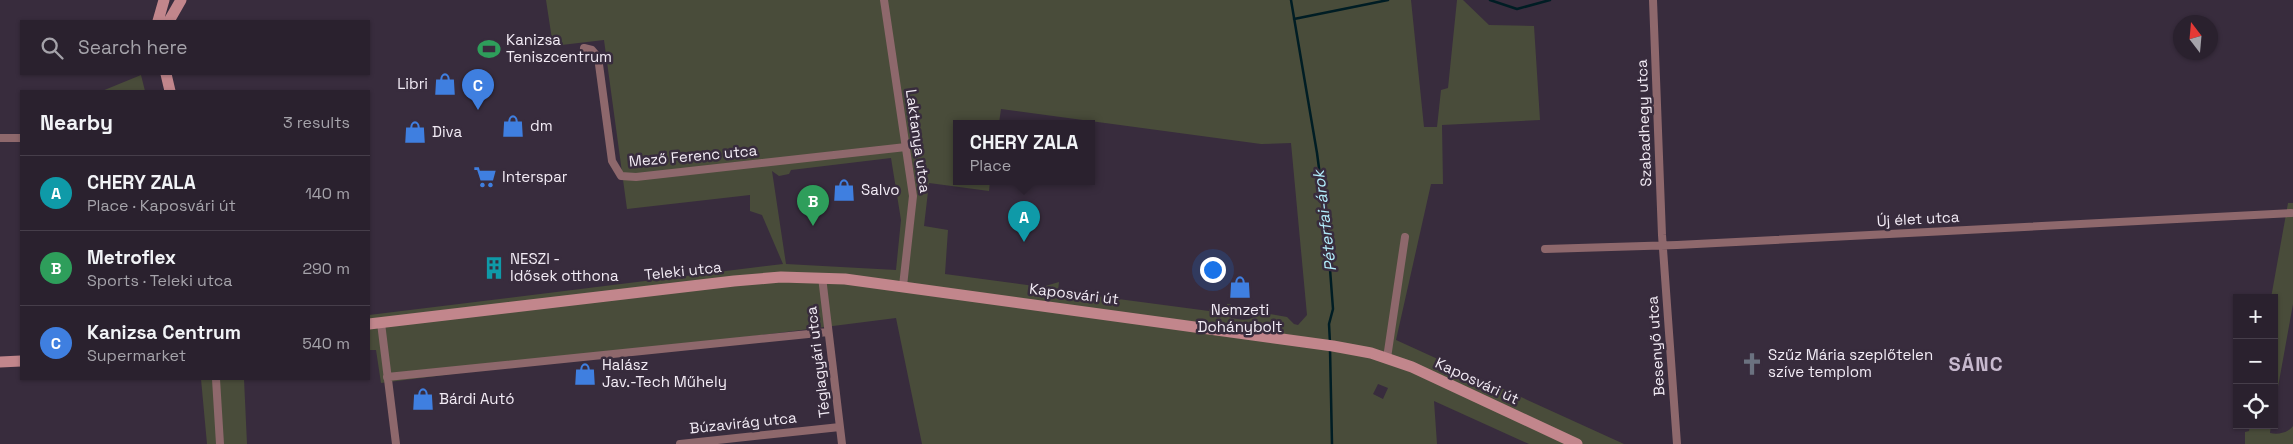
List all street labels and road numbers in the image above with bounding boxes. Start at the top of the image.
street label: Szabadhegy utca [1632,59,1655,187]
street label: Laktanya utca [902,88,935,194]
street label: Mező Ferenc utca [628,140,758,171]
street label: Új élet utca [1876,207,1960,230]
street label: Teleki utca [643,257,723,284]
street label: Kaposvári út [1028,279,1120,308]
street label: Besenyő utca [1642,295,1668,397]
street label: Téglagyári utca [801,305,834,419]
street label: Kaposvári út [1432,353,1522,408]
street label: Búzavirág utca [688,407,798,438]

